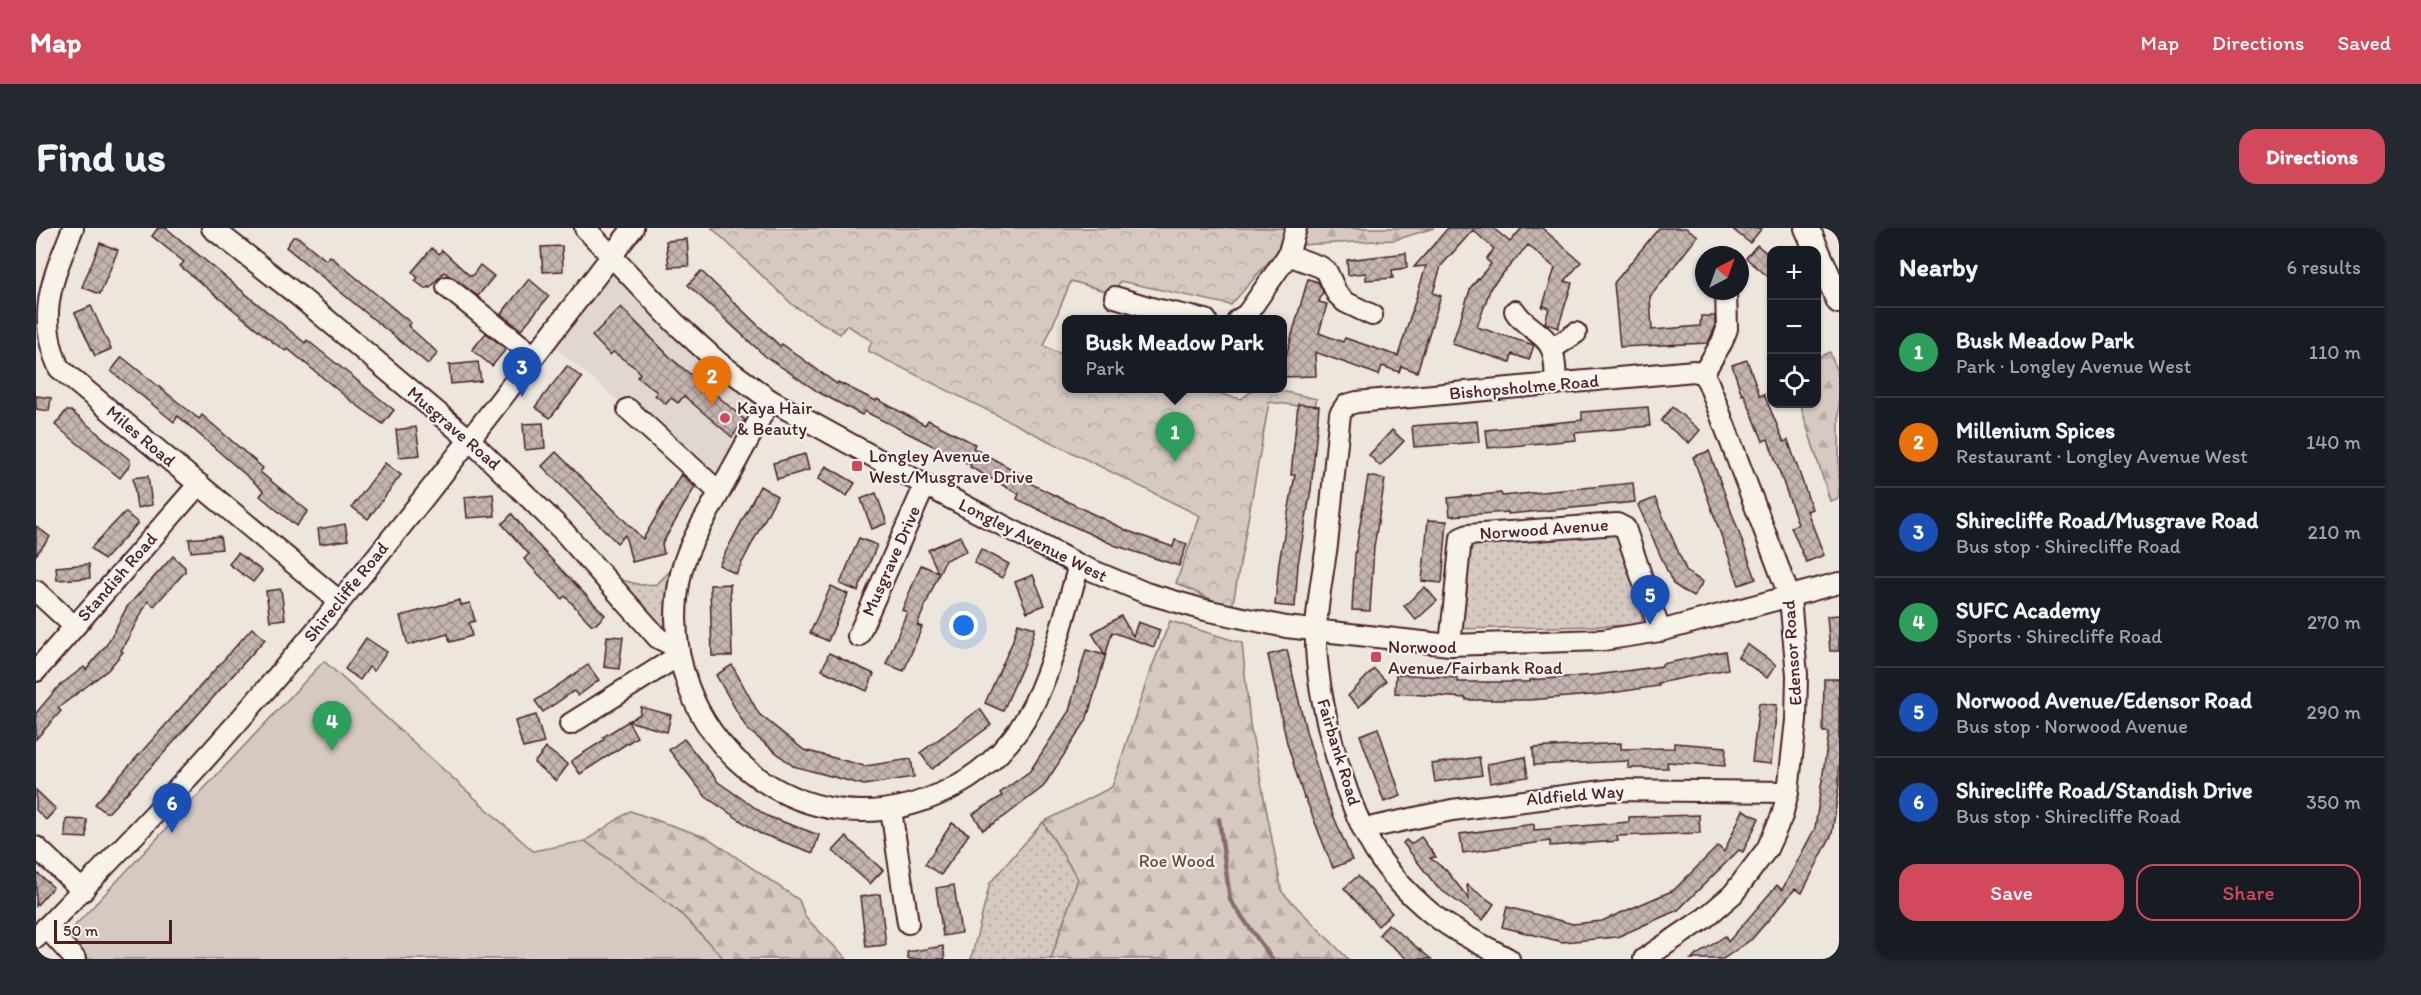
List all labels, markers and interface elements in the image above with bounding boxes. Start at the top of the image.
text: Map [30,25,81,59]
text: Map [2141,30,2179,55]
text: Directions [2212,30,2304,55]
text: Saved [2337,30,2391,55]
button: Directions [2239,129,2385,184]
text: Find us [36,131,166,182]
north arrow [1695,246,1749,300]
map controls [1767,246,1821,408]
button: + [1767,246,1821,300]
text: Nearby [1899,251,1978,283]
text: 6 results [2287,255,2361,279]
button: − [1767,300,1821,354]
popup [1062,315,1287,393]
text: Busk Meadow Park [1956,327,2134,354]
text: Busk Meadow Park [1085,329,1264,356]
text: 1 [1914,340,1923,364]
text: 110 m [2309,340,2361,364]
pin: 3 [502,348,542,397]
button: locate [1767,354,1821,408]
text: Park · Longley Avenue West [1956,354,2191,378]
pin: 2 [692,356,732,406]
text: Park [1085,356,1125,380]
street label: Bishopsholme Road [1448,369,1600,405]
street label: Musgrave Road [403,381,506,475]
place label: Kaya Hair & Beauty [737,397,812,440]
street label: Miles Road [102,401,180,472]
marker: Kaya Hair & Beauty [718,411,732,425]
pin: 1 [1156,412,1194,462]
text: Millenium Spices [1956,417,2115,444]
text: 2 [1913,430,1924,454]
text: 140 m [2306,430,2361,454]
text: Restaurant · Longley Avenue West [1956,444,2248,468]
place label: Longley Avenue West/Musgrave Drive [869,445,1033,488]
marker: Longley Avenue West/Musgrave Drive [850,459,864,473]
street label: Longley Avenue West [955,493,1111,587]
street label: Musgrave Drive [857,502,925,620]
text: Shirecliffe Road/Musgrave Road [1956,507,2258,534]
street label: Norwood Avenue [1479,514,1609,544]
text: 3 [1913,520,1924,544]
text: 210 m [2308,520,2361,544]
street label: Standish Road [72,528,162,626]
text: Bus stop · Shirecliffe Road [1956,534,2181,558]
street label: Shirecliffe Road [299,537,393,647]
pin: 5 [1630,576,1670,625]
text: SUFC Academy [1956,597,2100,624]
street label: Edensor Road [1777,599,1807,706]
text: 4 [1912,610,1925,634]
text: 270 m [2307,610,2361,634]
your location [949,611,978,640]
text: Sports · Shirecliffe Road [1956,624,2162,648]
place label: Norwood Avenue/Fairbank Road [1388,636,1563,679]
marker: Norwood Avenue/Fairbank Road [1369,650,1383,664]
text: Norwood Avenue/Edensor Road [1956,687,2252,714]
street label: Fairbank Road [1312,696,1366,808]
text: 5 [1913,700,1924,724]
text: 290 m [2306,700,2361,724]
pin: 4 [312,702,352,751]
text: Bus stop · Norwood Avenue [1956,714,2188,738]
text: Shirecliffe Road/Standish Drive [1956,777,2252,804]
street label: Aldfield Way [1525,780,1625,810]
pin: 6 [152,784,192,833]
text: 6 [1913,790,1924,814]
text: 350 m [2306,790,2361,814]
text: Bus stop · Shirecliffe Road [1956,804,2181,828]
park label: Roe Wood [1139,850,1215,872]
button: Save [1899,864,2124,921]
button: Share [2136,864,2361,921]
scale bar [54,917,172,944]
text: 50 m [63,921,98,940]

